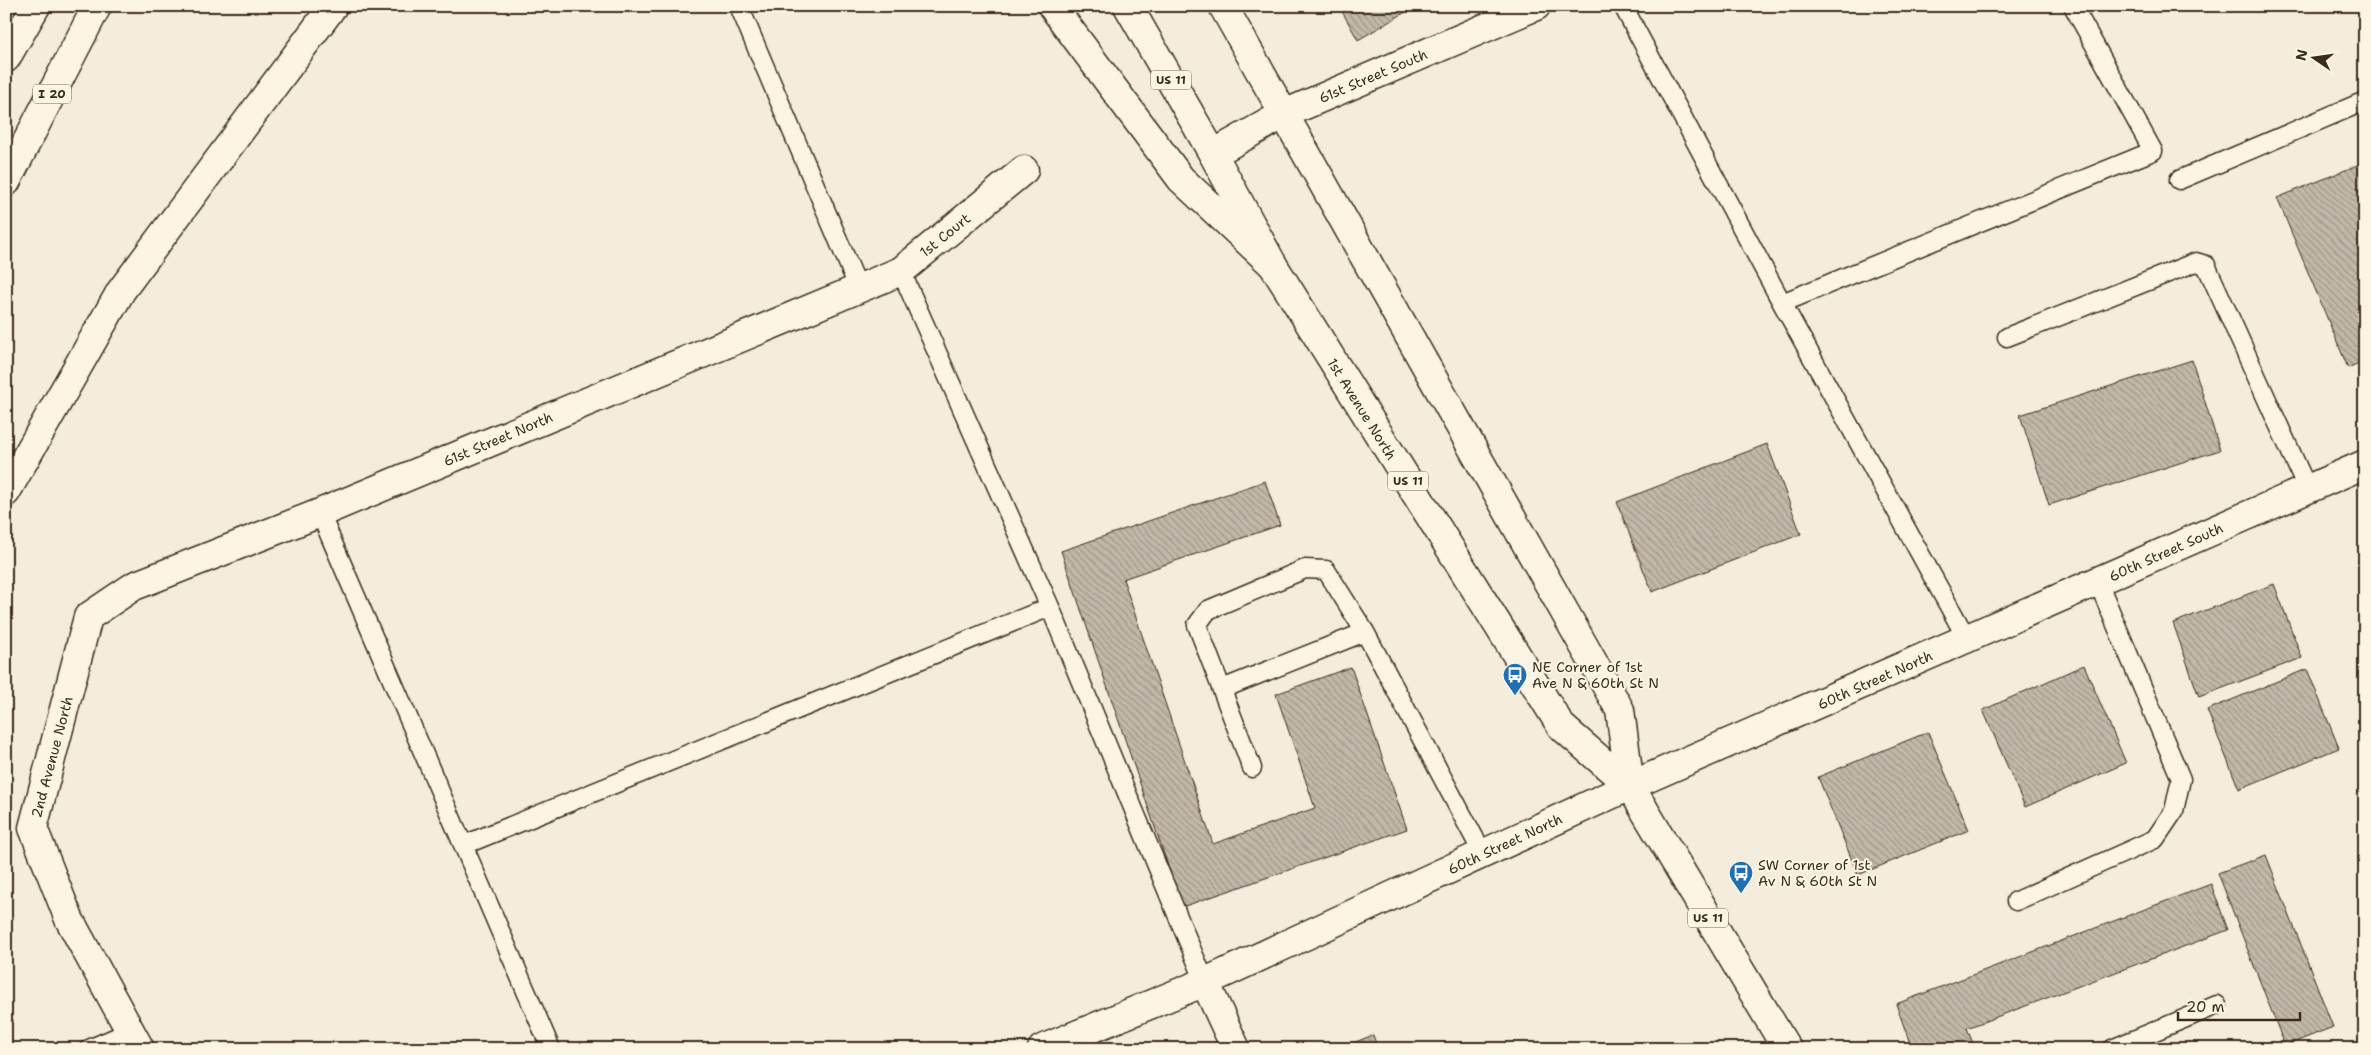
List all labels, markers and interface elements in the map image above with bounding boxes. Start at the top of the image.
north arrow [2288,32,2338,82]
street label: 61st Street South [1316,45,1430,107]
text: N [2291,48,2311,63]
road number: US 11 [1151,70,1191,90]
road number: I 20 [33,85,71,104]
street label: 1st Court [916,209,974,261]
street label: 1st Avenue North [1323,355,1401,463]
street label: 61st Street North [441,408,555,470]
road number: US 11 [1388,472,1428,491]
street label: 60th Street South [2106,519,2226,585]
street label: 60th Street North [1815,647,1935,713]
place label: NE Corner of 1st Ave N & 60th St N [1532,658,1659,692]
bus stop icon: NE Corner of 1st Ave N & 60th St N [1502,662,1528,696]
street label: 2nd Avenue North [27,694,77,820]
street label: 60th Street North [1445,810,1565,878]
place label: SW Corner of 1st Av N & 60th St N [1758,856,1877,890]
bus stop icon: SW Corner of 1st Av N & 60th St N [1728,860,1754,894]
road number: US 11 [1688,908,1728,928]
scale bar [2178,990,2301,1022]
text: 20 m [2186,997,2225,1017]

